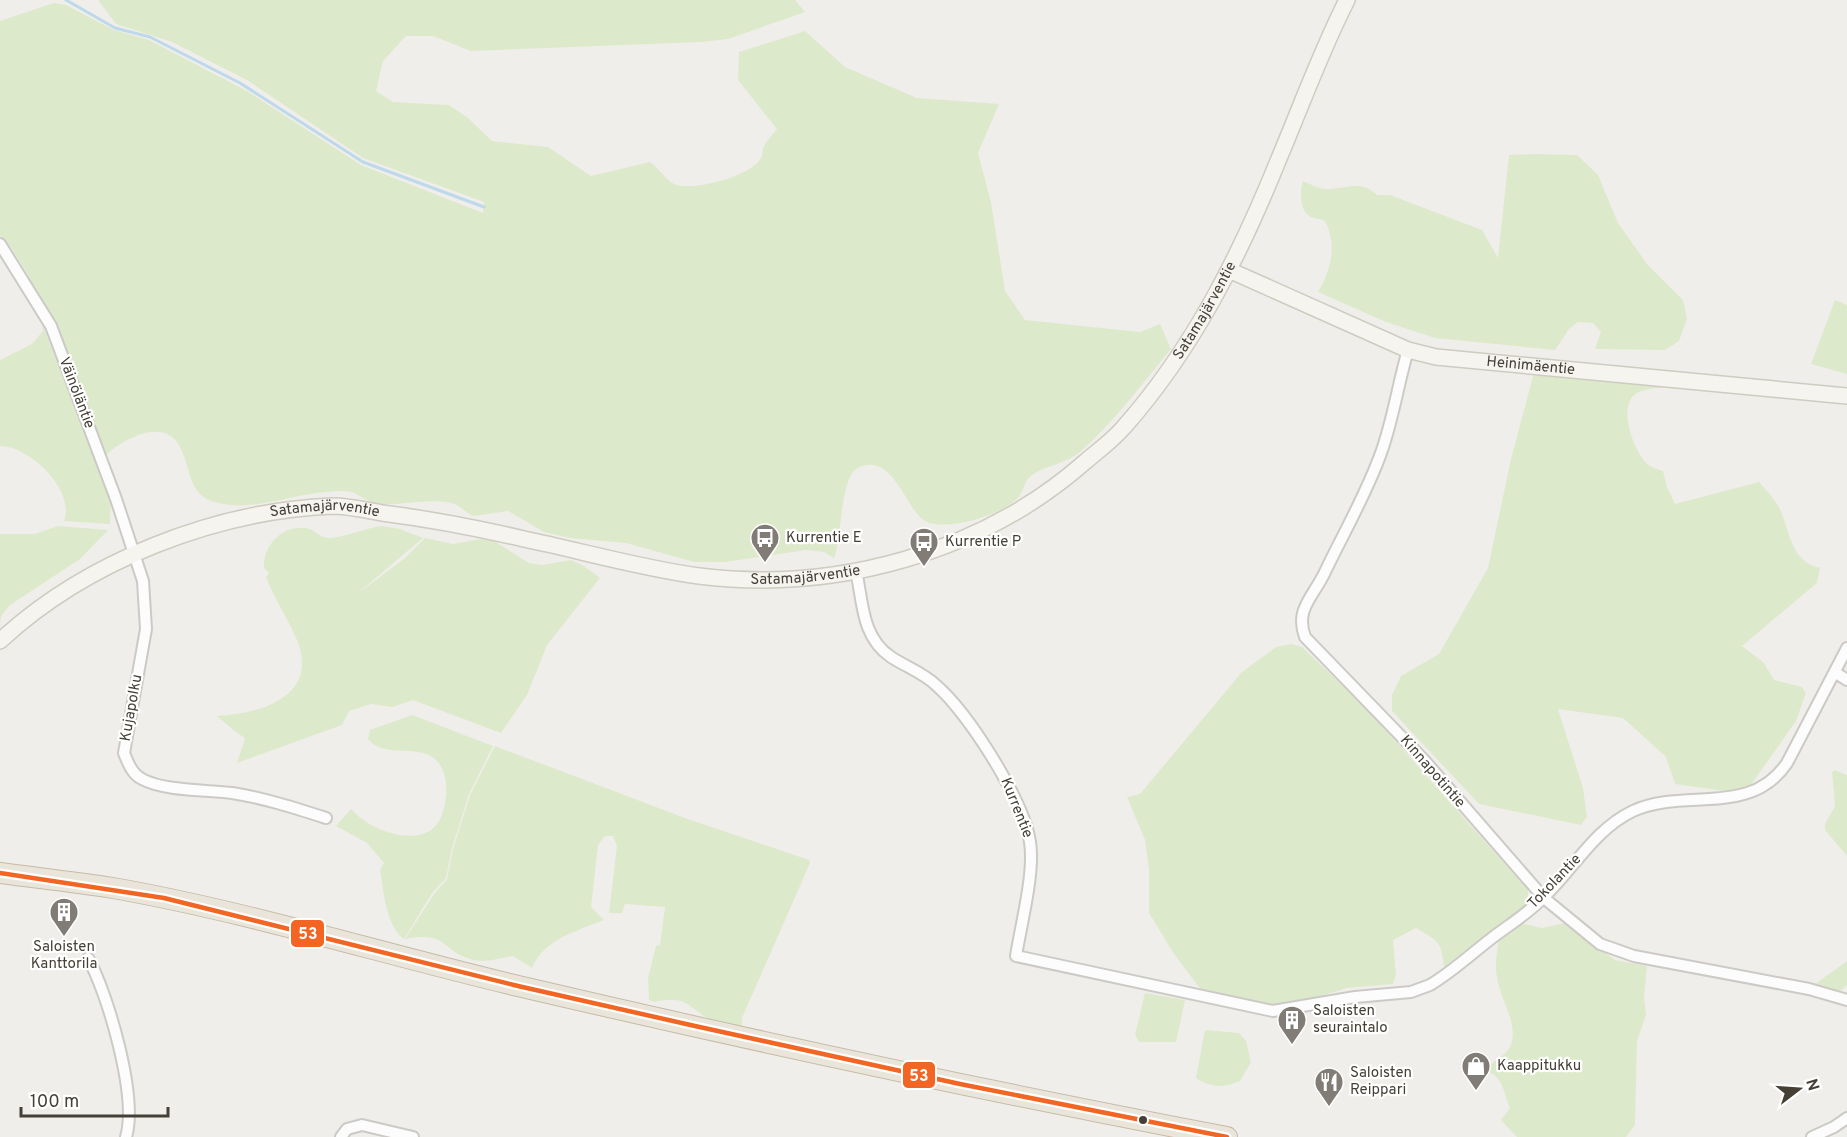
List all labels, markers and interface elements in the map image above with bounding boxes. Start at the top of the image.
street label: Satamajärventie [1169,259,1241,364]
street label: Heinimäentie [1485,352,1576,380]
street label: Väinöläntie [54,355,98,431]
street label: Satamajärventie [268,496,381,522]
bus stop icon: Kurrentie E [749,522,781,564]
bus stop icon: Kurrentie P [908,526,940,568]
place label: Kurrentie E [786,529,862,548]
place label: Kurrentie P [945,533,1021,552]
street label: Satamajärventie [750,561,862,589]
street label: Kujapolku [117,673,147,743]
street label: Kinnapotintie [1395,732,1469,812]
street label: Kurrentie [995,775,1037,841]
street label: Tokolantie [1524,851,1586,913]
building icon: Saloisten Kanttorila [48,896,80,938]
line badge: 53 [290,919,325,948]
text: 53 [298,925,318,945]
place label: Saloisten Kanttorila [31,938,97,974]
place label: Saloisten seuraintalo [1313,1002,1388,1038]
building icon: Saloisten seuraintalo [1276,1004,1308,1046]
shop icon: Kaappitukku [1460,1050,1492,1092]
place label: Kaappitukku [1497,1057,1581,1076]
north arrow [1769,1059,1829,1119]
line badge: 53 [902,1061,936,1089]
place label: Saloisten Reippari [1350,1064,1412,1100]
restaurant icon: Saloisten Reippari [1313,1066,1345,1108]
text: 53 [909,1067,929,1087]
text: N [1800,1077,1823,1094]
scale bar [21,1080,168,1118]
text: 100 m [30,1091,79,1114]
unlabelled marker [1137,1114,1149,1126]

